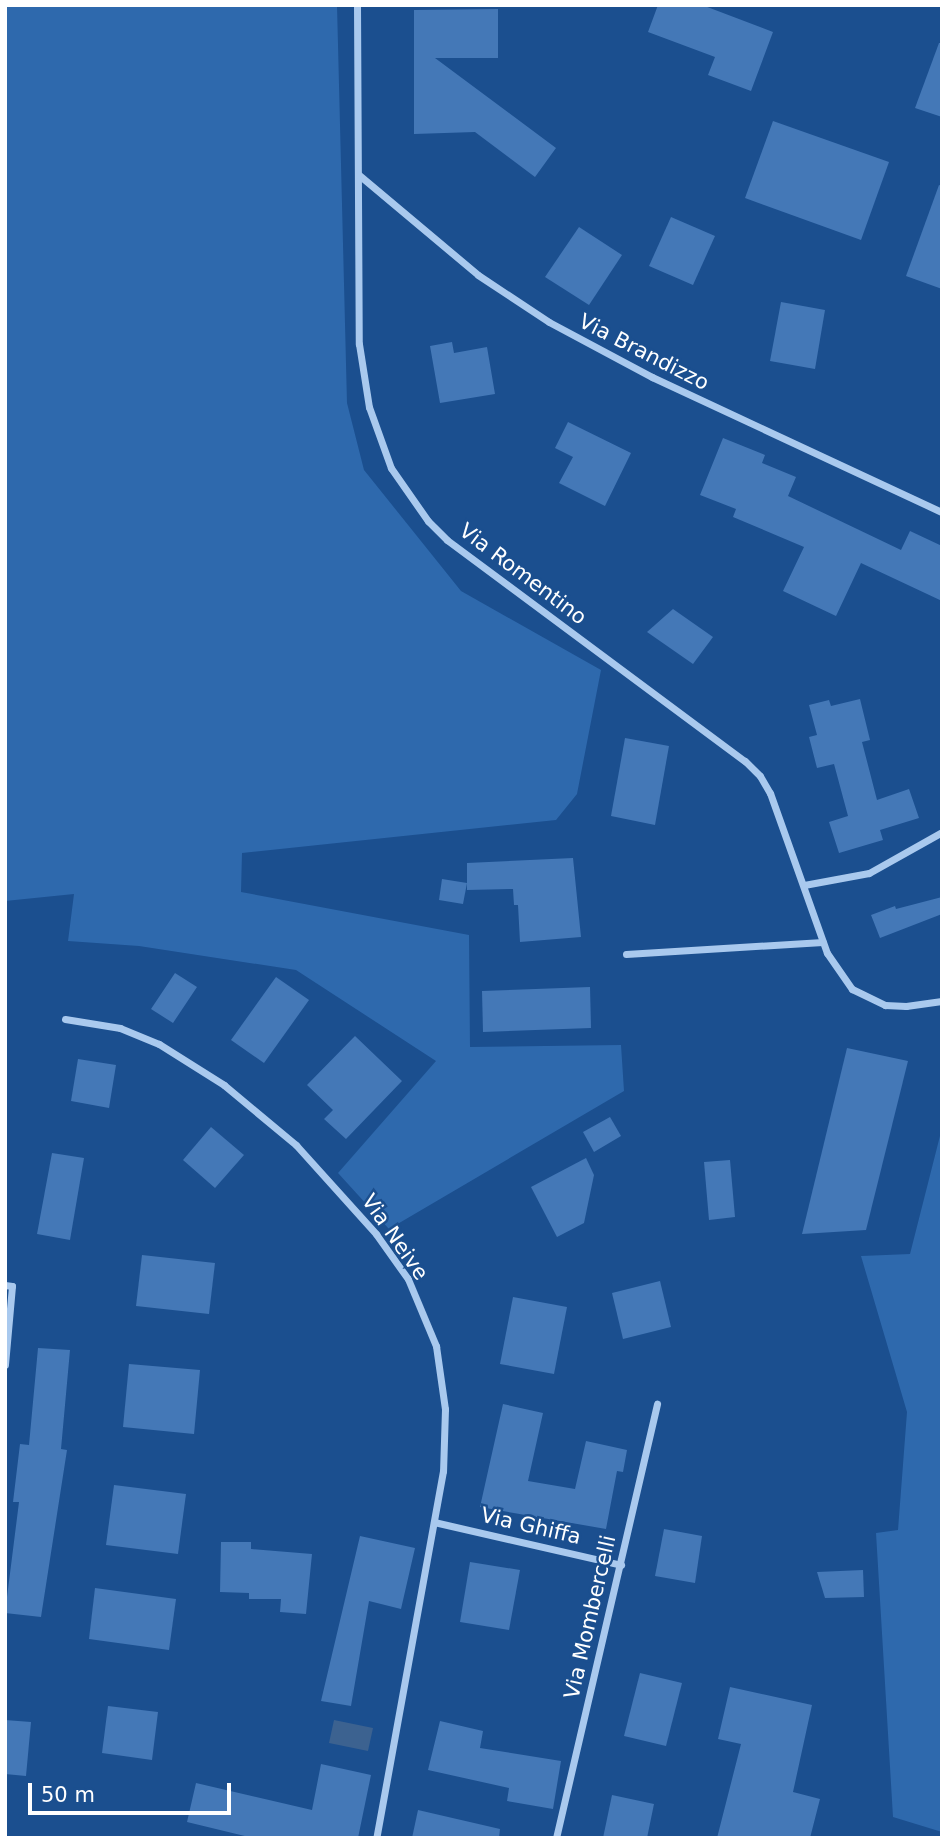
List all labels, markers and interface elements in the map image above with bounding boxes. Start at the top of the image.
street label: Via Brandizzo [575,308,713,396]
street label: Via Romentino [454,518,592,630]
street label: Via Neive [356,1189,434,1285]
street label: Via Ghiffa [478,1502,584,1550]
street label: Via Mombercelli [559,1533,621,1701]
scale bar [32,1770,234,1814]
text: 50 m [41,1783,95,1807]

